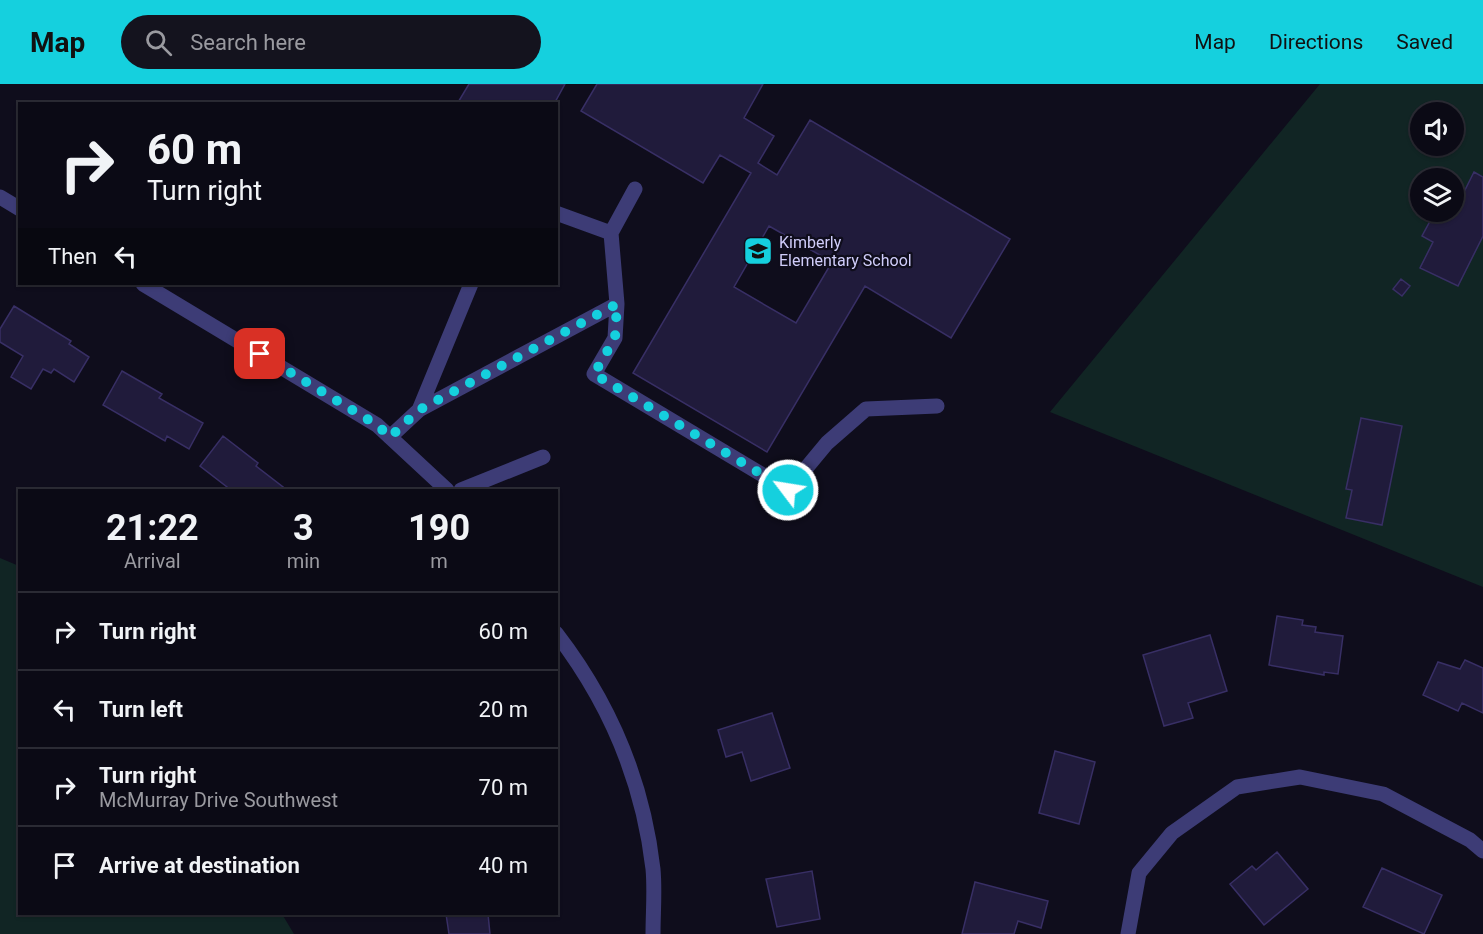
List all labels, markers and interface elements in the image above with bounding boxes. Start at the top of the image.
search box [121,15,541,69]
text: Map [30,26,85,59]
icon: search [142,26,175,59]
text: Search here [190,30,306,55]
text: Map [1194,30,1236,54]
text: Directions [1269,30,1363,54]
text: Saved [1396,30,1453,54]
map controls [1410,102,1464,222]
button: sound [1410,102,1464,156]
text: 60 m [147,125,242,174]
icon: right [48,126,126,204]
button: layers [1410,168,1464,222]
text: Turn right [147,175,262,207]
place label: Kimberly Elementary School [779,233,912,270]
school or university icon: Kimberly Elementary School [742,235,774,267]
icon: left [109,240,142,273]
text: Then [48,244,97,269]
pin [234,328,285,379]
icon: arrive [243,337,276,370]
position arrow [756,458,820,522]
text: 21:22 [106,507,199,549]
text: 3 [293,507,314,549]
text: 190 [408,507,470,549]
text: Arrival [124,549,181,573]
text: min [287,549,320,573]
text: m [430,549,448,573]
icon: right [48,615,81,648]
text: Turn right [99,619,196,644]
text: 60 m [479,619,528,644]
icon: left [48,693,81,726]
text: Turn left [99,697,183,722]
text: 20 m [479,697,528,722]
text: Turn right [99,763,196,788]
icon: right [48,771,81,804]
text: 70 m [479,775,528,800]
text: McMurray Drive Southwest [99,788,338,812]
icon: arrive [48,849,81,882]
text: Arrive at destination [99,853,300,878]
text: 40 m [479,853,528,878]

